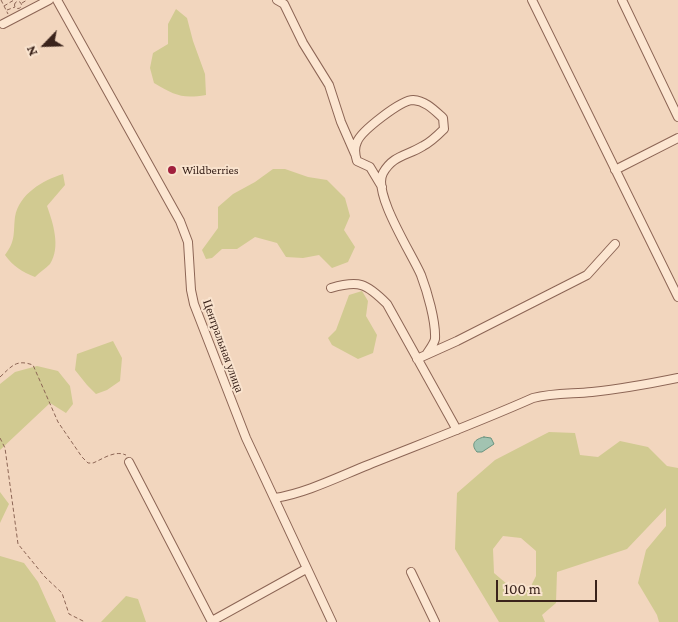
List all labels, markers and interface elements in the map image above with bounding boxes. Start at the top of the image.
north arrow [20,20,70,70]
text: N [22,43,41,59]
place label: Wildberries [182,163,239,177]
marker: Wildberries [166,164,178,176]
street label: Центральная улица [200,298,246,394]
scale bar [498,570,599,602]
text: 100 m [504,581,541,597]

